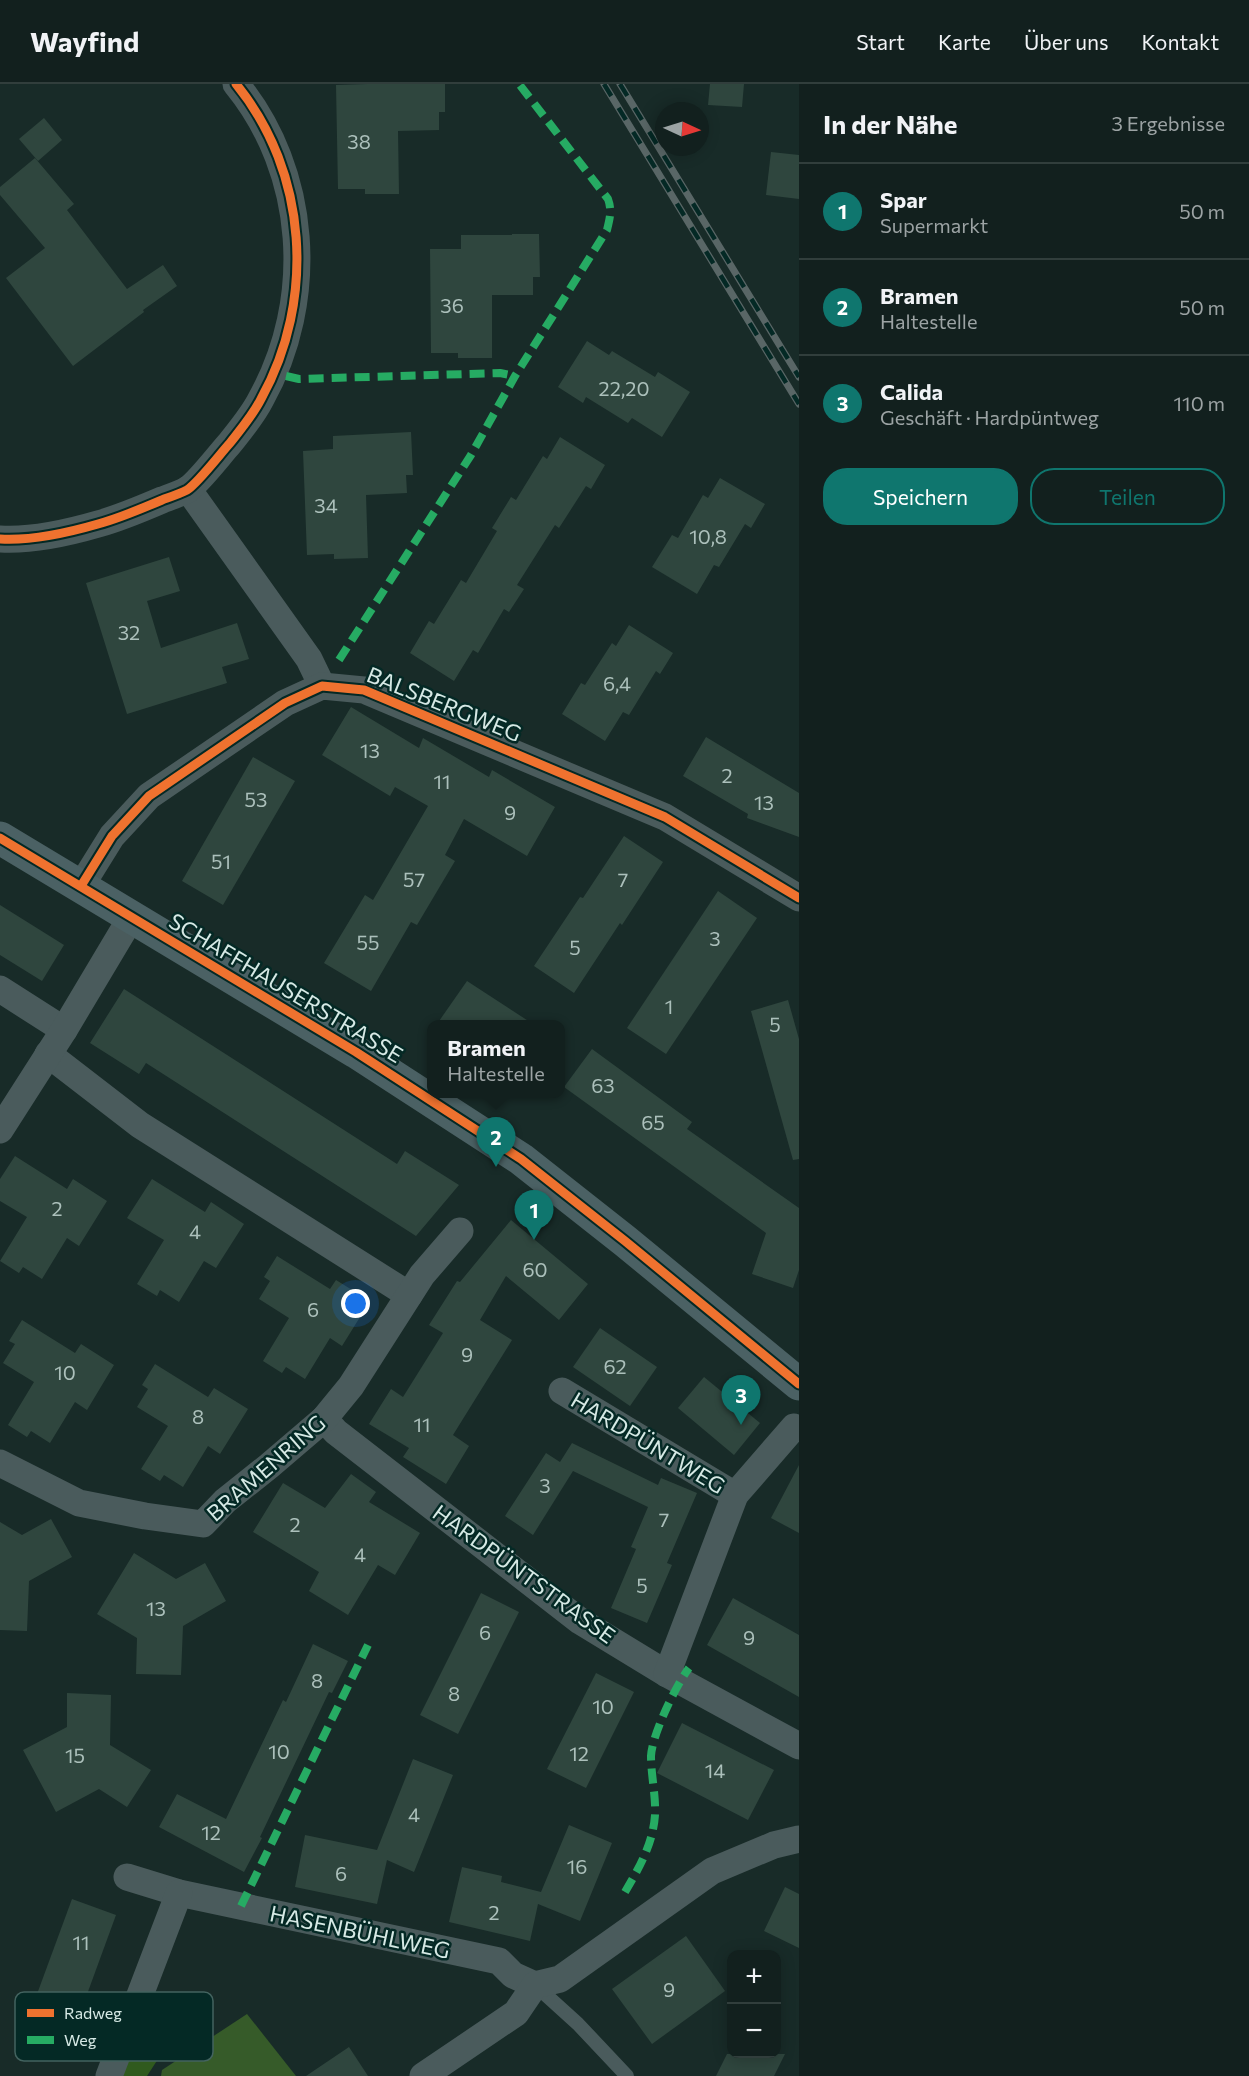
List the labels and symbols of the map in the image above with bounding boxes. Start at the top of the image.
north arrow [655,102,709,156]
house number: 38 [347,129,371,153]
house number: 36 [440,293,464,317]
house number: 22,20 [599,376,649,400]
house number: 34 [314,493,338,517]
house number: 10,8 [689,524,727,548]
house number: 32 [118,620,140,644]
street label: BALSBERGWEG [363,660,525,747]
house number: 6,4 [603,671,631,695]
house number: 13 [360,738,380,762]
house number: 2 [721,763,733,787]
house number: 11 [433,769,451,793]
house number: 53 [245,787,267,811]
house number: 13 [754,790,774,814]
house number: 9 [504,800,516,824]
house number: 51 [211,849,231,873]
house number: 57 [403,867,425,891]
house number: 7 [618,867,628,891]
street label: SCHAFFHAUSERSTRASSE [164,907,408,1068]
house number: 3 [709,926,721,950]
house number: 55 [357,930,379,954]
house number: 5 [569,935,581,959]
house number: 1 [665,994,673,1018]
house number: 5 [769,1012,781,1036]
house number: 63 [591,1073,615,1097]
house number: 65 [641,1110,665,1134]
pin: 2 [476,1118,516,1167]
pin: 1 [514,1190,554,1240]
house number: 2 [51,1196,63,1220]
house number: 4 [189,1219,201,1243]
house number: 60 [522,1257,548,1281]
your location [341,1289,370,1318]
house number: 6 [307,1297,319,1321]
house number: 9 [461,1342,473,1366]
house number: 62 [603,1354,627,1378]
house number: 10 [54,1360,76,1384]
pin: 3 [722,1376,760,1425]
street label: HARDPÜNTWEG [566,1386,730,1499]
house number: 8 [192,1404,204,1428]
street label: BRAMENRING [201,1409,331,1527]
house number: 11 [413,1412,431,1436]
house number: 3 [539,1473,551,1497]
street label: HARDPÜNTSTRASSE [428,1498,621,1649]
house number: 7 [659,1507,669,1531]
house number: 2 [289,1512,301,1536]
house number: 4 [354,1542,366,1566]
house number: 5 [636,1573,648,1597]
house number: 13 [146,1596,166,1620]
house number: 6 [479,1620,491,1644]
house number: 9 [743,1625,755,1649]
house number: 8 [311,1668,323,1692]
house number: 8 [448,1681,460,1705]
house number: 10 [592,1694,614,1718]
house number: 10 [268,1739,290,1763]
house number: 12 [569,1741,589,1765]
house number: 15 [65,1743,85,1767]
house number: 14 [705,1758,725,1782]
house number: 4 [408,1802,420,1826]
house number: 12 [201,1820,221,1844]
house number: 16 [567,1854,587,1878]
house number: 6 [335,1861,347,1885]
street label: HASENBÜHLWEG [268,1899,453,1964]
house number: 2 [488,1900,500,1924]
house number: 11 [72,1930,90,1954]
house number: 9 [663,1977,675,2001]
legend [15,1992,213,2061]
text: Radweg [64,2003,122,2022]
text: Weg [64,2030,97,2049]

